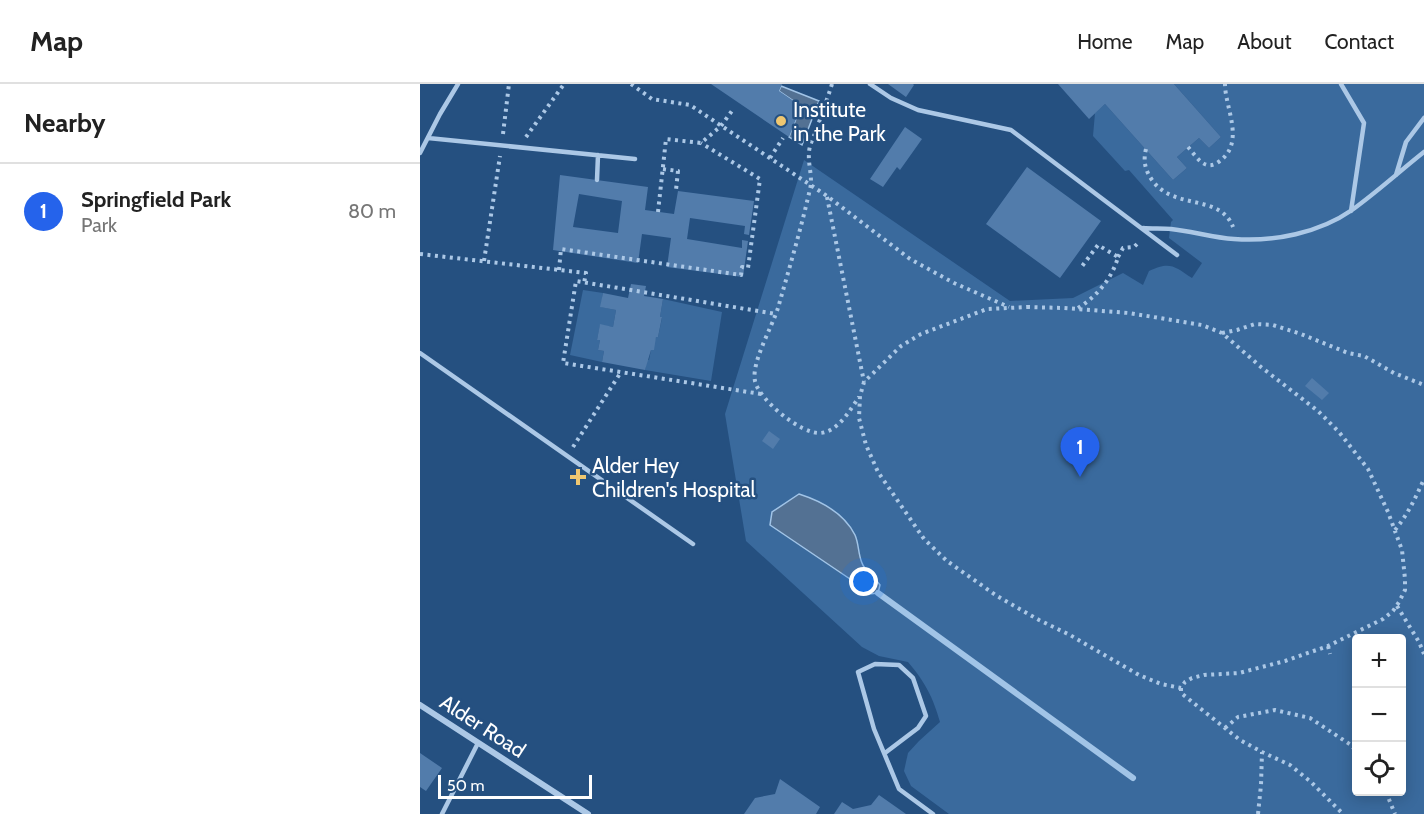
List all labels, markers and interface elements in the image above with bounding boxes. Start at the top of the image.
text: Map [30,24,83,58]
text: Home [1077,29,1133,54]
text: Map [1166,29,1204,54]
text: About [1237,29,1291,54]
text: Contact [1324,29,1394,54]
place label: Institute in the Park [793,97,886,146]
text: Nearby [24,107,105,139]
marker: Institute in the Park [774,114,788,128]
text: Springfield Park [81,186,231,213]
text: 1 [40,199,47,223]
text: 80 m [348,199,396,223]
text: Park [81,213,117,237]
pin: 1 [1060,428,1100,477]
place label: Alder Hey Children's Hospital [592,453,756,502]
marker: Alder Hey Children's Hospital [569,468,587,486]
your location [849,567,878,596]
map controls [1352,634,1406,796]
button: + [1352,634,1406,688]
button: − [1352,688,1406,742]
street label: Alder Road [436,689,530,763]
button: locate [1352,742,1406,796]
scale bar [438,772,592,800]
text: 50 m [447,776,484,795]

